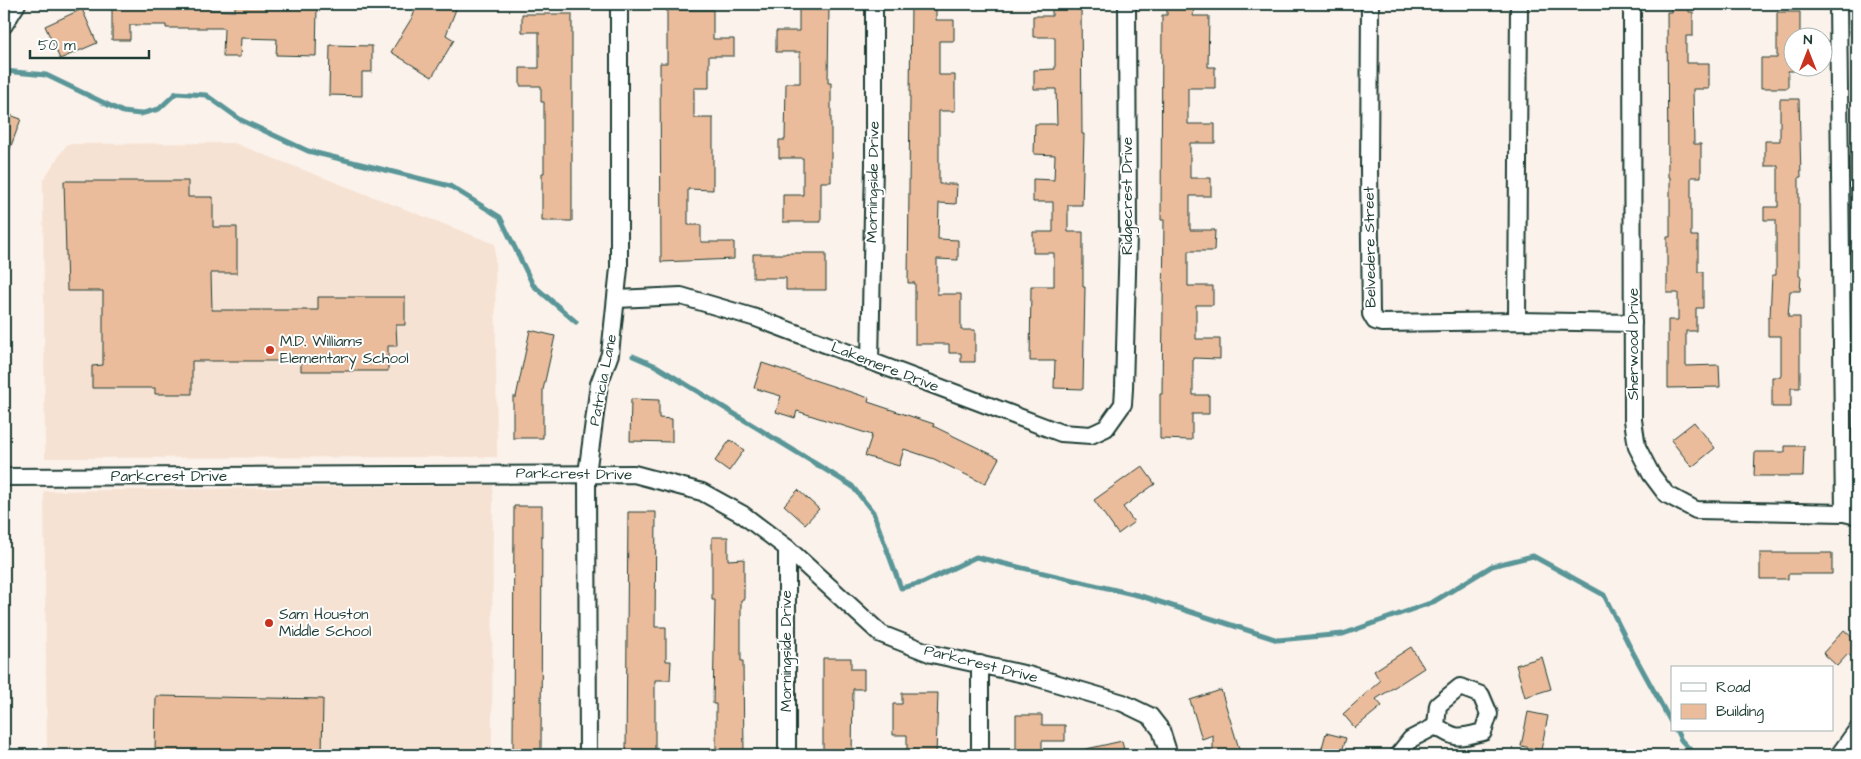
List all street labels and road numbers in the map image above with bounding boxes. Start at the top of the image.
street label: Morningside Drive [861,121,886,243]
street label: Ridgecrest Drive [1117,137,1139,255]
street label: Belvedere Street [1358,186,1382,308]
street label: Sherwood Drive [1623,288,1644,400]
street label: Patricia Lane [584,332,622,428]
street label: Lakemere Drive [828,337,942,397]
street label: Parkcrest Drive [516,462,632,486]
street label: Parkcrest Drive [111,466,227,487]
street label: Morningside Drive [776,590,798,712]
street label: Parkcrest Drive [922,640,1040,688]

